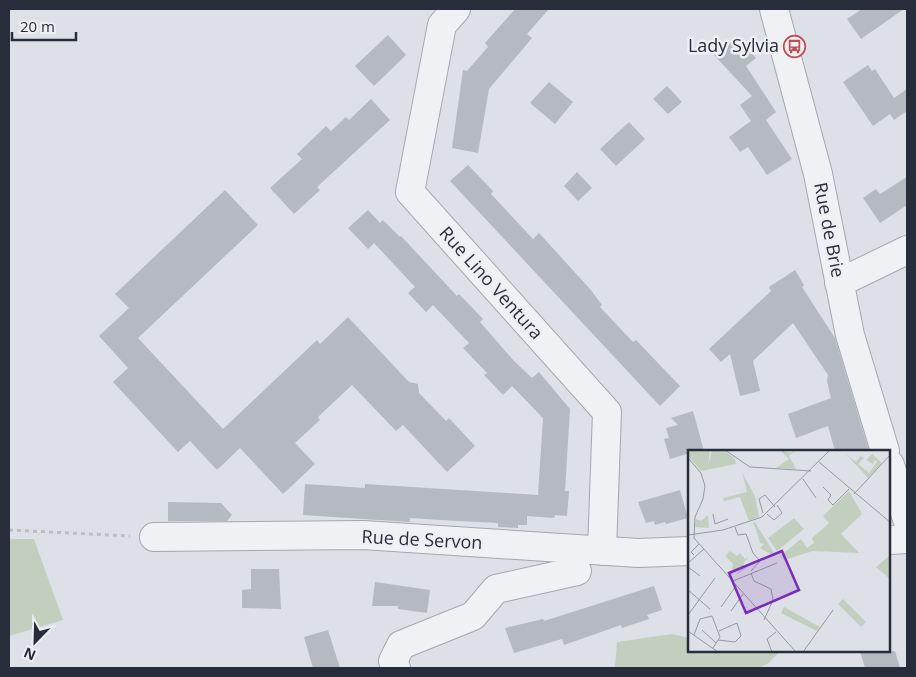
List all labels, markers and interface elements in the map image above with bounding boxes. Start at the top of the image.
scale bar [12,10,76,42]
text: 20 m [20,16,55,36]
place label: Lady Sylvia [688,33,779,57]
bus stop icon: Lady Sylvia [783,34,807,58]
street label: Rue de Brie [809,180,851,279]
street label: Rue Lino Ventura [435,221,549,344]
inset map [688,450,891,652]
street label: Rue de Servon [361,524,483,554]
north arrow [10,617,60,667]
text: N [21,643,39,665]

